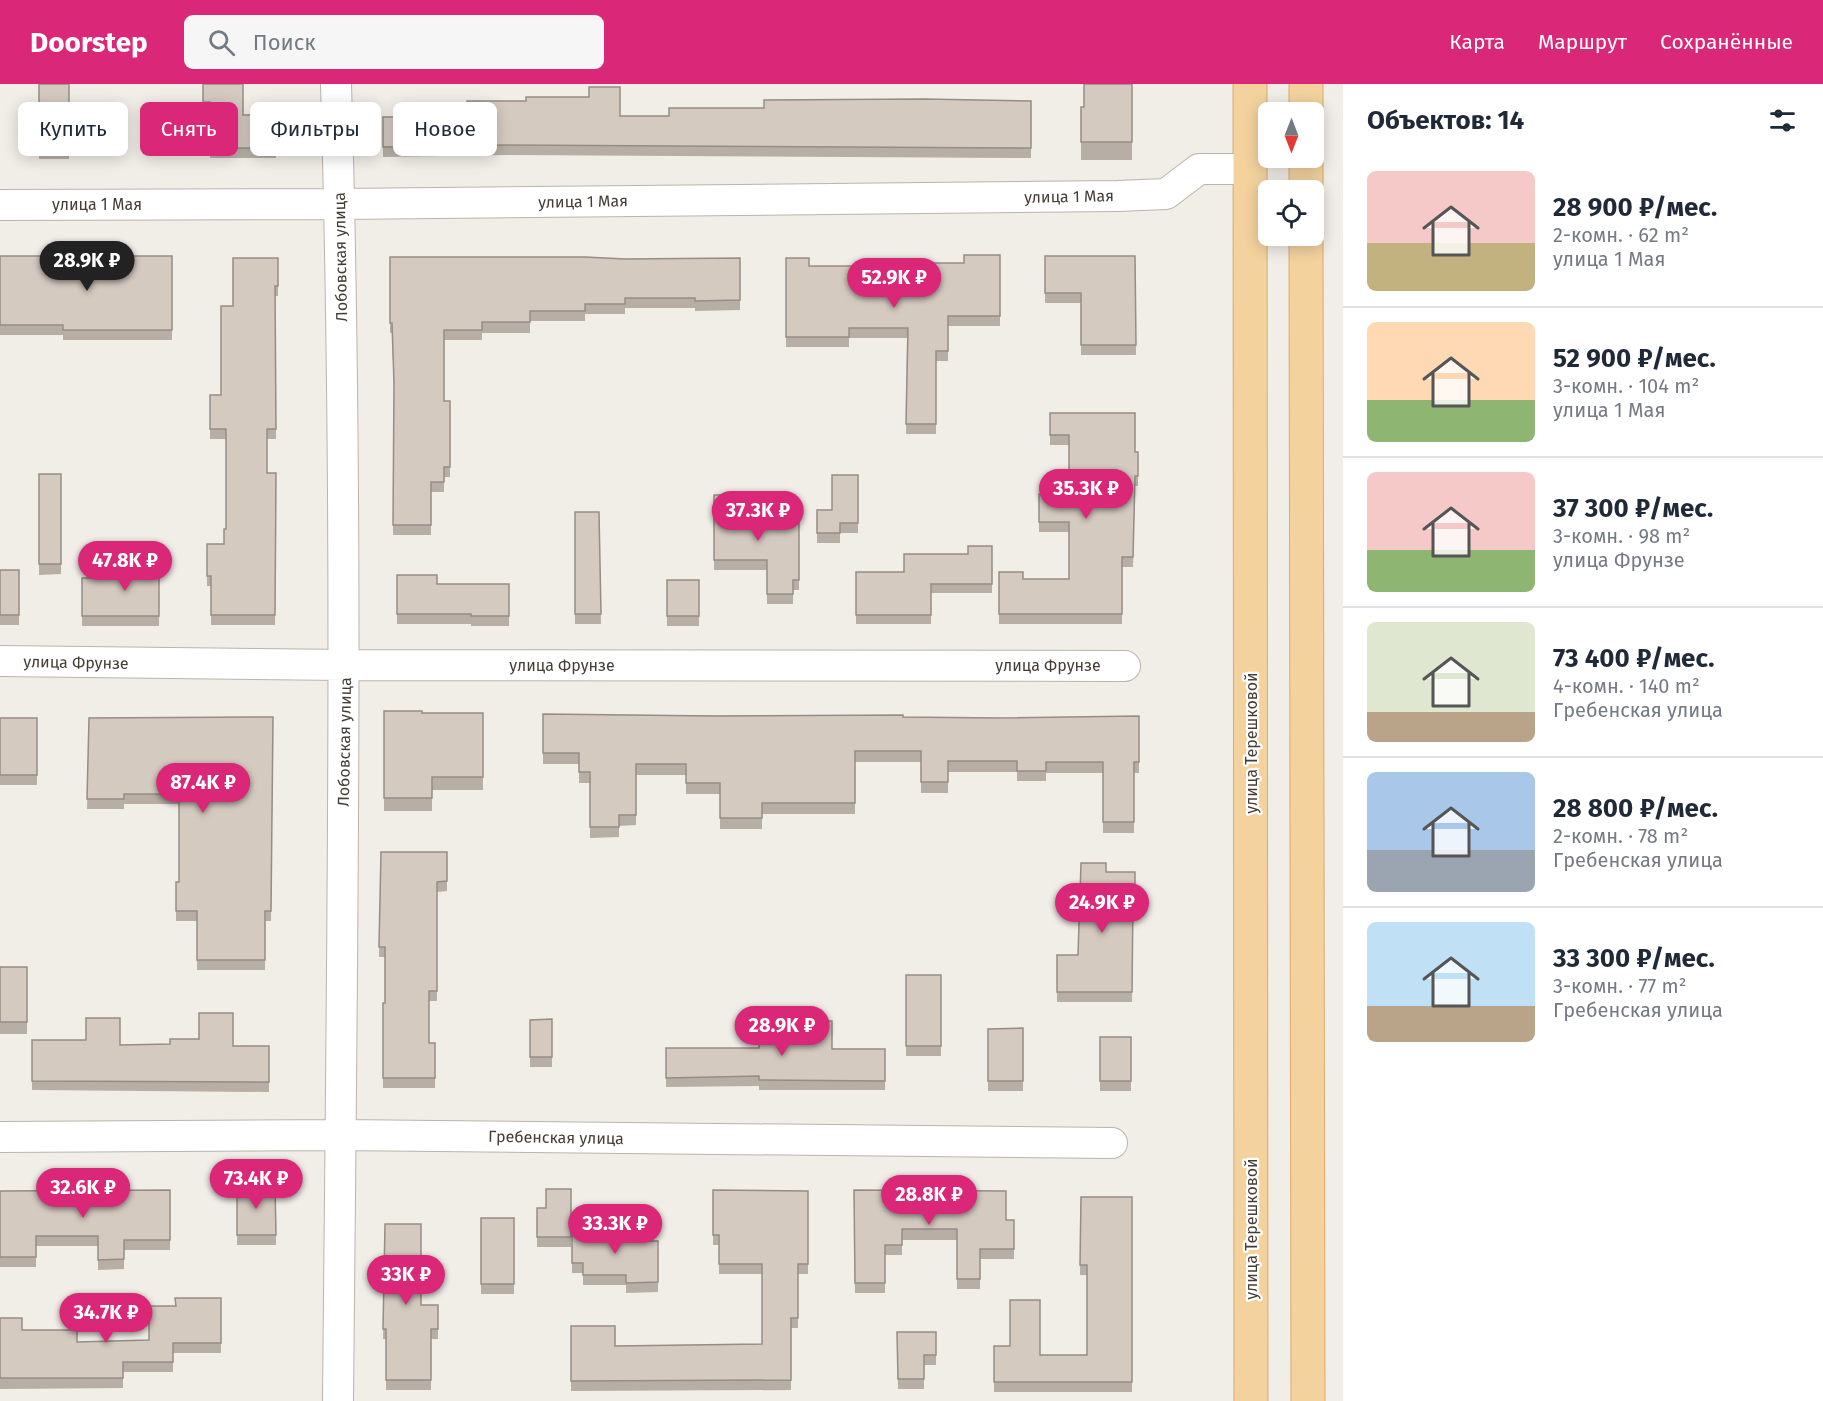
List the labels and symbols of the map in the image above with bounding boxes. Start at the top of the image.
north arrow [1258,102,1324,168]
street label: улица 1 Мая [1024,186,1114,207]
street label: улица 1 Мая [538,191,628,212]
street label: Лобовская улица [330,192,351,322]
street label: улица 1 Мая [52,195,142,214]
pin: 28.9K ₽ [32,241,142,292]
pin: 52.9K ₽ [839,258,949,309]
pin: 35.3K ₽ [1031,469,1141,520]
pin: 37.3K ₽ [703,491,813,542]
pin: 47.8K ₽ [70,541,180,592]
street label: улица Фрунзе [23,652,129,673]
street label: улица Фрунзе [509,656,615,675]
street label: улица Фрунзе [995,656,1101,675]
street label: улица Терешковой [1242,672,1261,814]
street label: Лобовская улица [334,677,355,807]
pin: 87.4K ₽ [148,763,258,814]
pin: 24.9K ₽ [1047,883,1157,934]
pin: 28.9K ₽ [727,1006,837,1057]
street label: Гребенская улица [488,1127,624,1148]
street label: улица Терешковой [1242,1158,1261,1300]
pin: 73.4K ₽ [201,1159,311,1210]
pin: 32.6K ₽ [28,1168,138,1219]
pin: 28.8K ₽ [874,1175,984,1226]
pin: 33.3K ₽ [560,1204,670,1255]
pin: 33K ₽ [364,1255,448,1306]
pin: 34.7K ₽ [51,1293,161,1344]

